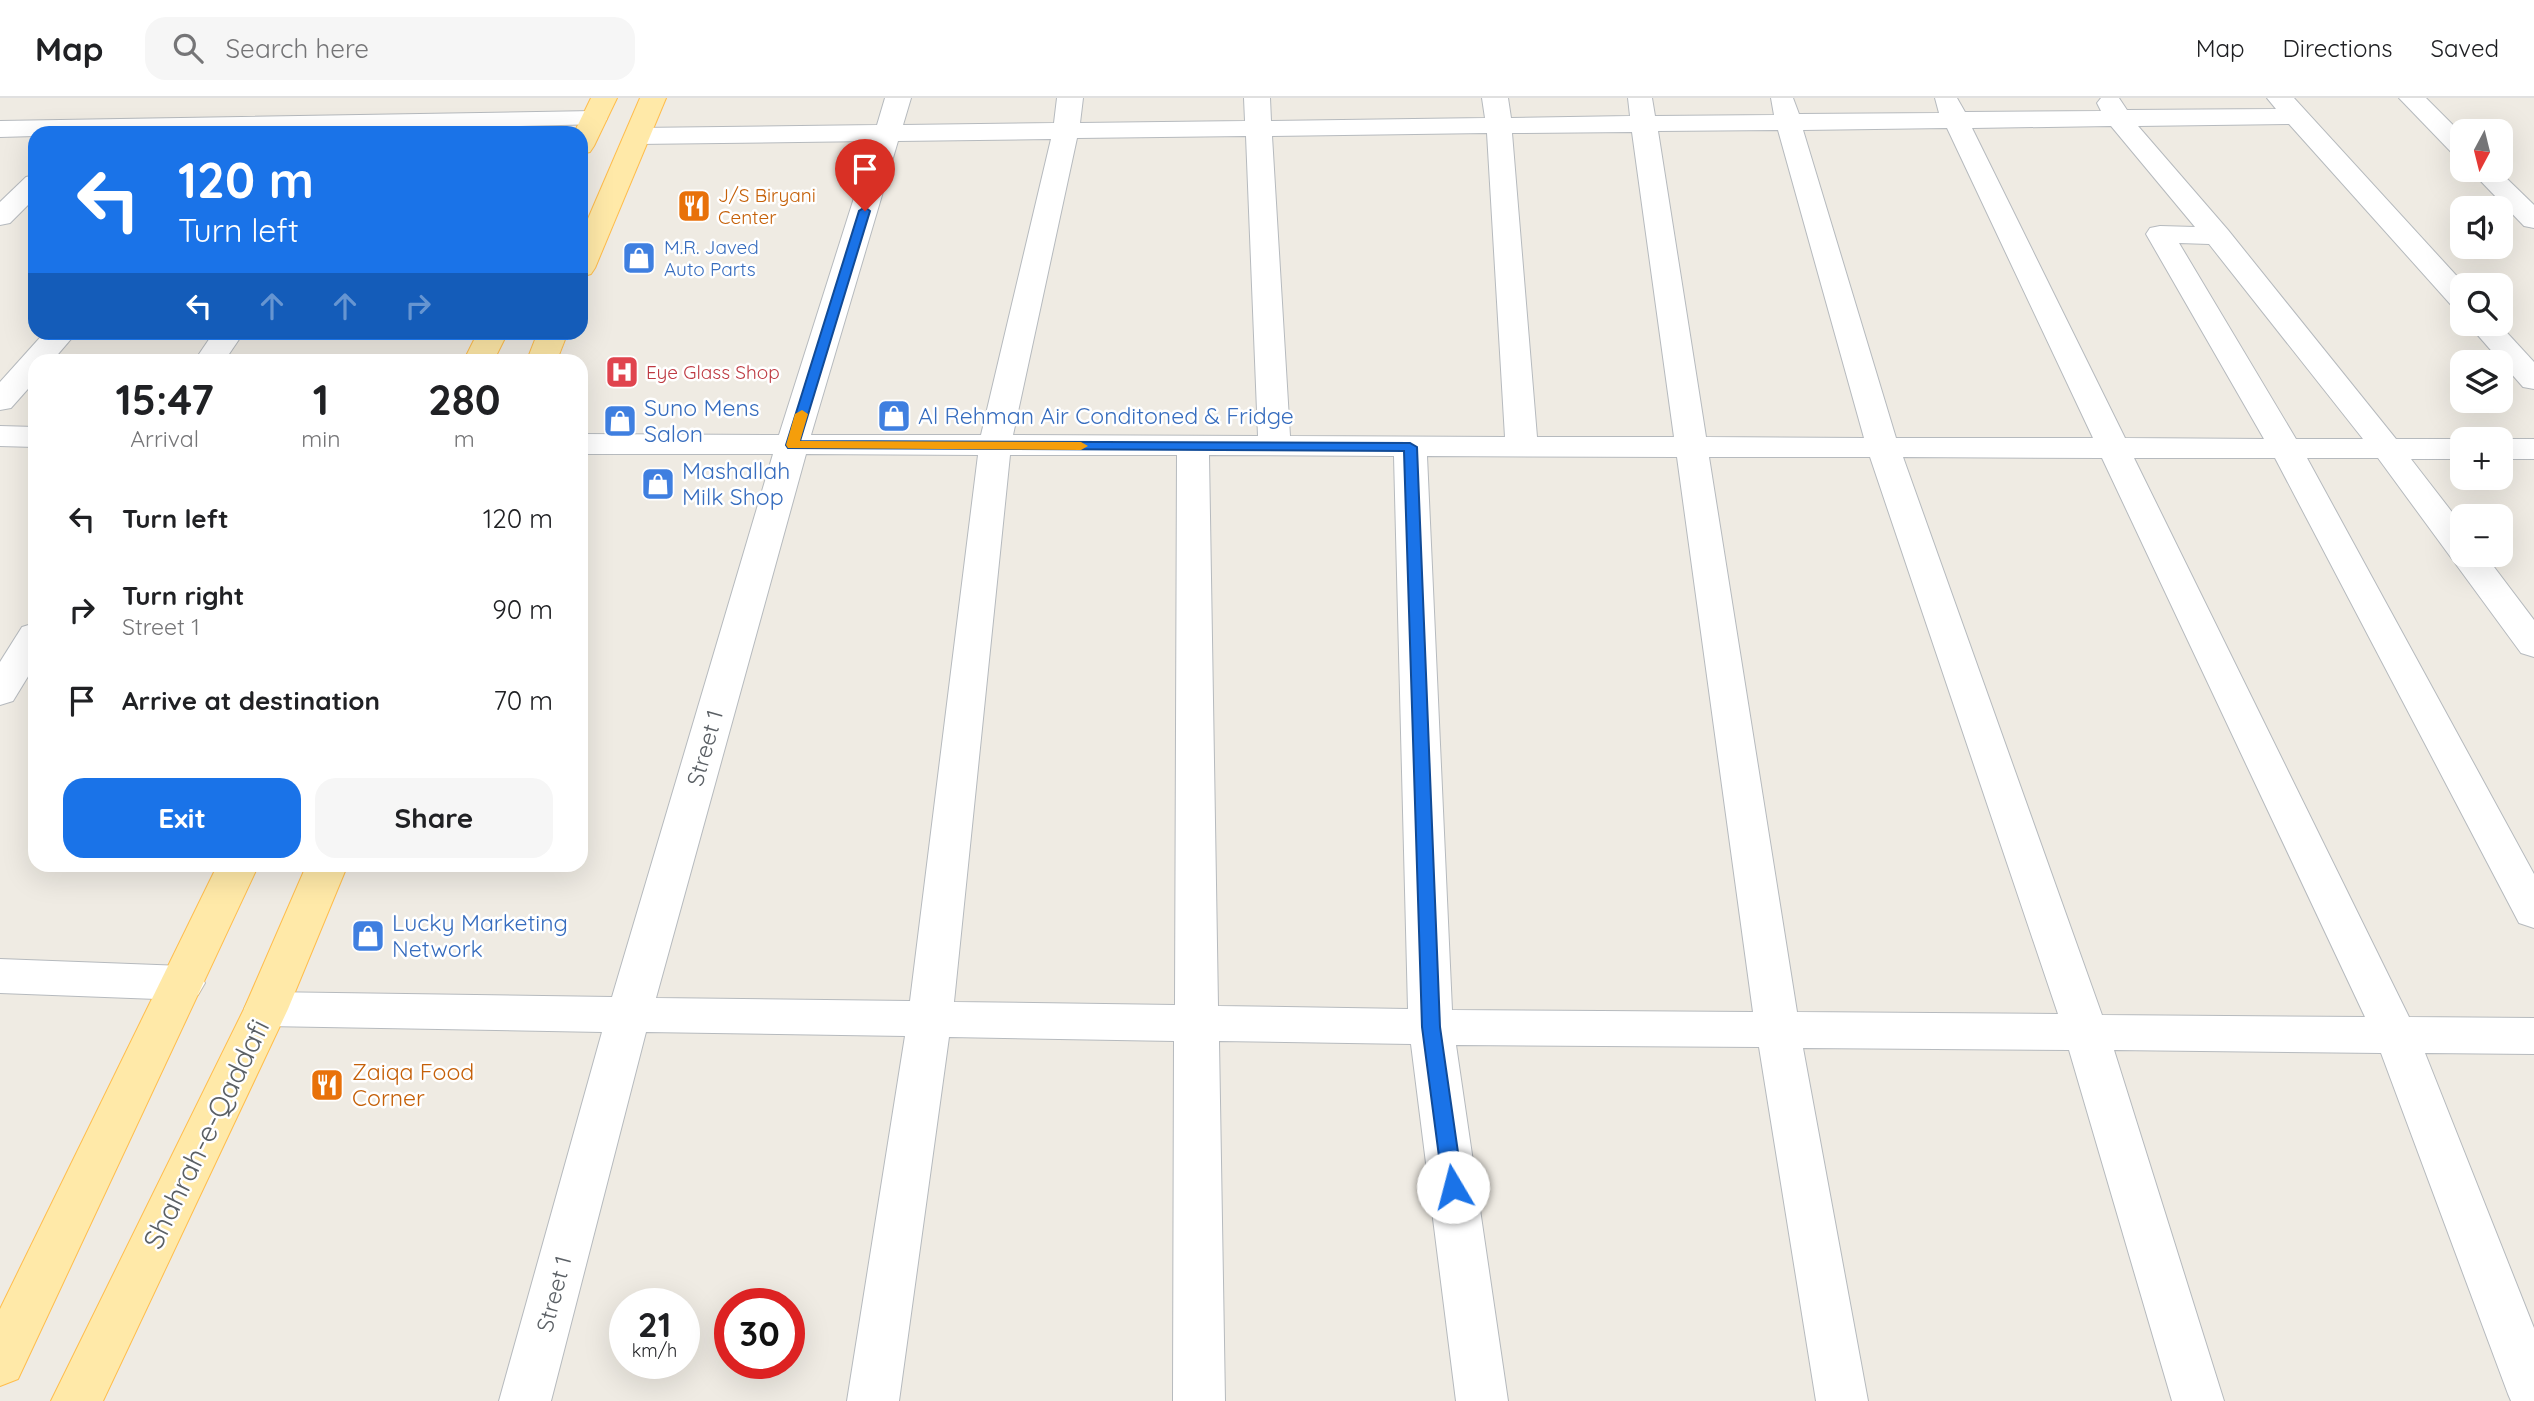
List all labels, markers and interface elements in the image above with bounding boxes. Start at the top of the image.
search box [145,17,635,80]
text: Map [35,28,103,69]
icon: search [169,29,207,67]
text: Search here [225,32,369,65]
text: Map [2196,33,2245,63]
text: Directions [2283,33,2393,63]
text: Saved [2431,33,2499,63]
north arrow [2450,119,2513,182]
map controls [2450,119,2513,567]
pin [835,139,895,211]
text: 120 m [178,149,314,210]
icon: arrive [846,150,884,188]
icon: left [63,154,154,245]
place label: J/S Biryani Center [718,183,816,229]
restaurant icon: J/S Biryani Center [675,187,713,225]
button: sound [2450,196,2513,259]
text: Turn left [178,210,299,250]
place label: M.R. Javed Auto Parts [664,235,759,281]
shop icon: M.R. Javed Auto Parts [620,239,658,277]
button: search [2450,273,2513,336]
icon: left [180,287,218,325]
icon: ahead [253,287,291,325]
icon: ahead [326,287,364,325]
icon: right [399,287,437,325]
button: layers [2450,350,2513,413]
hospital icon: Eye Glass Shop [603,353,641,391]
place label: Eye Glass Shop [646,360,780,384]
text: 15:47 [115,373,214,426]
text: 1 [313,373,329,426]
text: 280 [428,373,501,426]
place label: Suno Mens Salon [644,393,760,448]
shop icon: Al Rehman Air Conditoned & Fridge [875,397,913,435]
place label: Al Rehman Air Conditoned & Fridge [918,401,1294,430]
shop icon: Suno Mens Salon [601,402,639,440]
text: Arrival [130,424,199,453]
text: min [301,424,340,453]
text: m [454,424,475,453]
button: + [2450,427,2513,490]
place label: Mashallah Milk Shop [682,456,790,511]
shop icon: Mashallah Milk Shop [639,465,677,503]
icon: left [63,500,101,538]
text: Turn left [122,502,229,535]
text: 120 m [483,502,553,535]
button: − [2450,504,2513,567]
text: Turn right [122,579,244,612]
icon: right [63,591,101,629]
text: 90 m [492,593,553,626]
text: Street 1 [122,612,200,641]
icon: arrive [63,682,101,720]
text: Arrive at destination [122,684,380,717]
text: 70 m [493,684,553,717]
street label: Street 1 [680,707,729,789]
button: Exit [63,778,301,858]
button: Share [315,778,553,858]
place label: Lucky Marketing Network [392,908,568,963]
shop icon: Lucky Marketing Network [349,917,387,955]
street label: Shahrah-e-Qaddafi [135,1013,276,1254]
place label: Zaiqa Food Corner [352,1057,474,1112]
restaurant icon: Zaiqa Food Corner [308,1066,346,1104]
position arrow [1416,1150,1490,1224]
street label: Street 1 [529,1253,578,1335]
speed limit sign: 30 [714,1288,805,1379]
text: 21 [638,1302,671,1346]
text: km/h [632,1339,677,1362]

